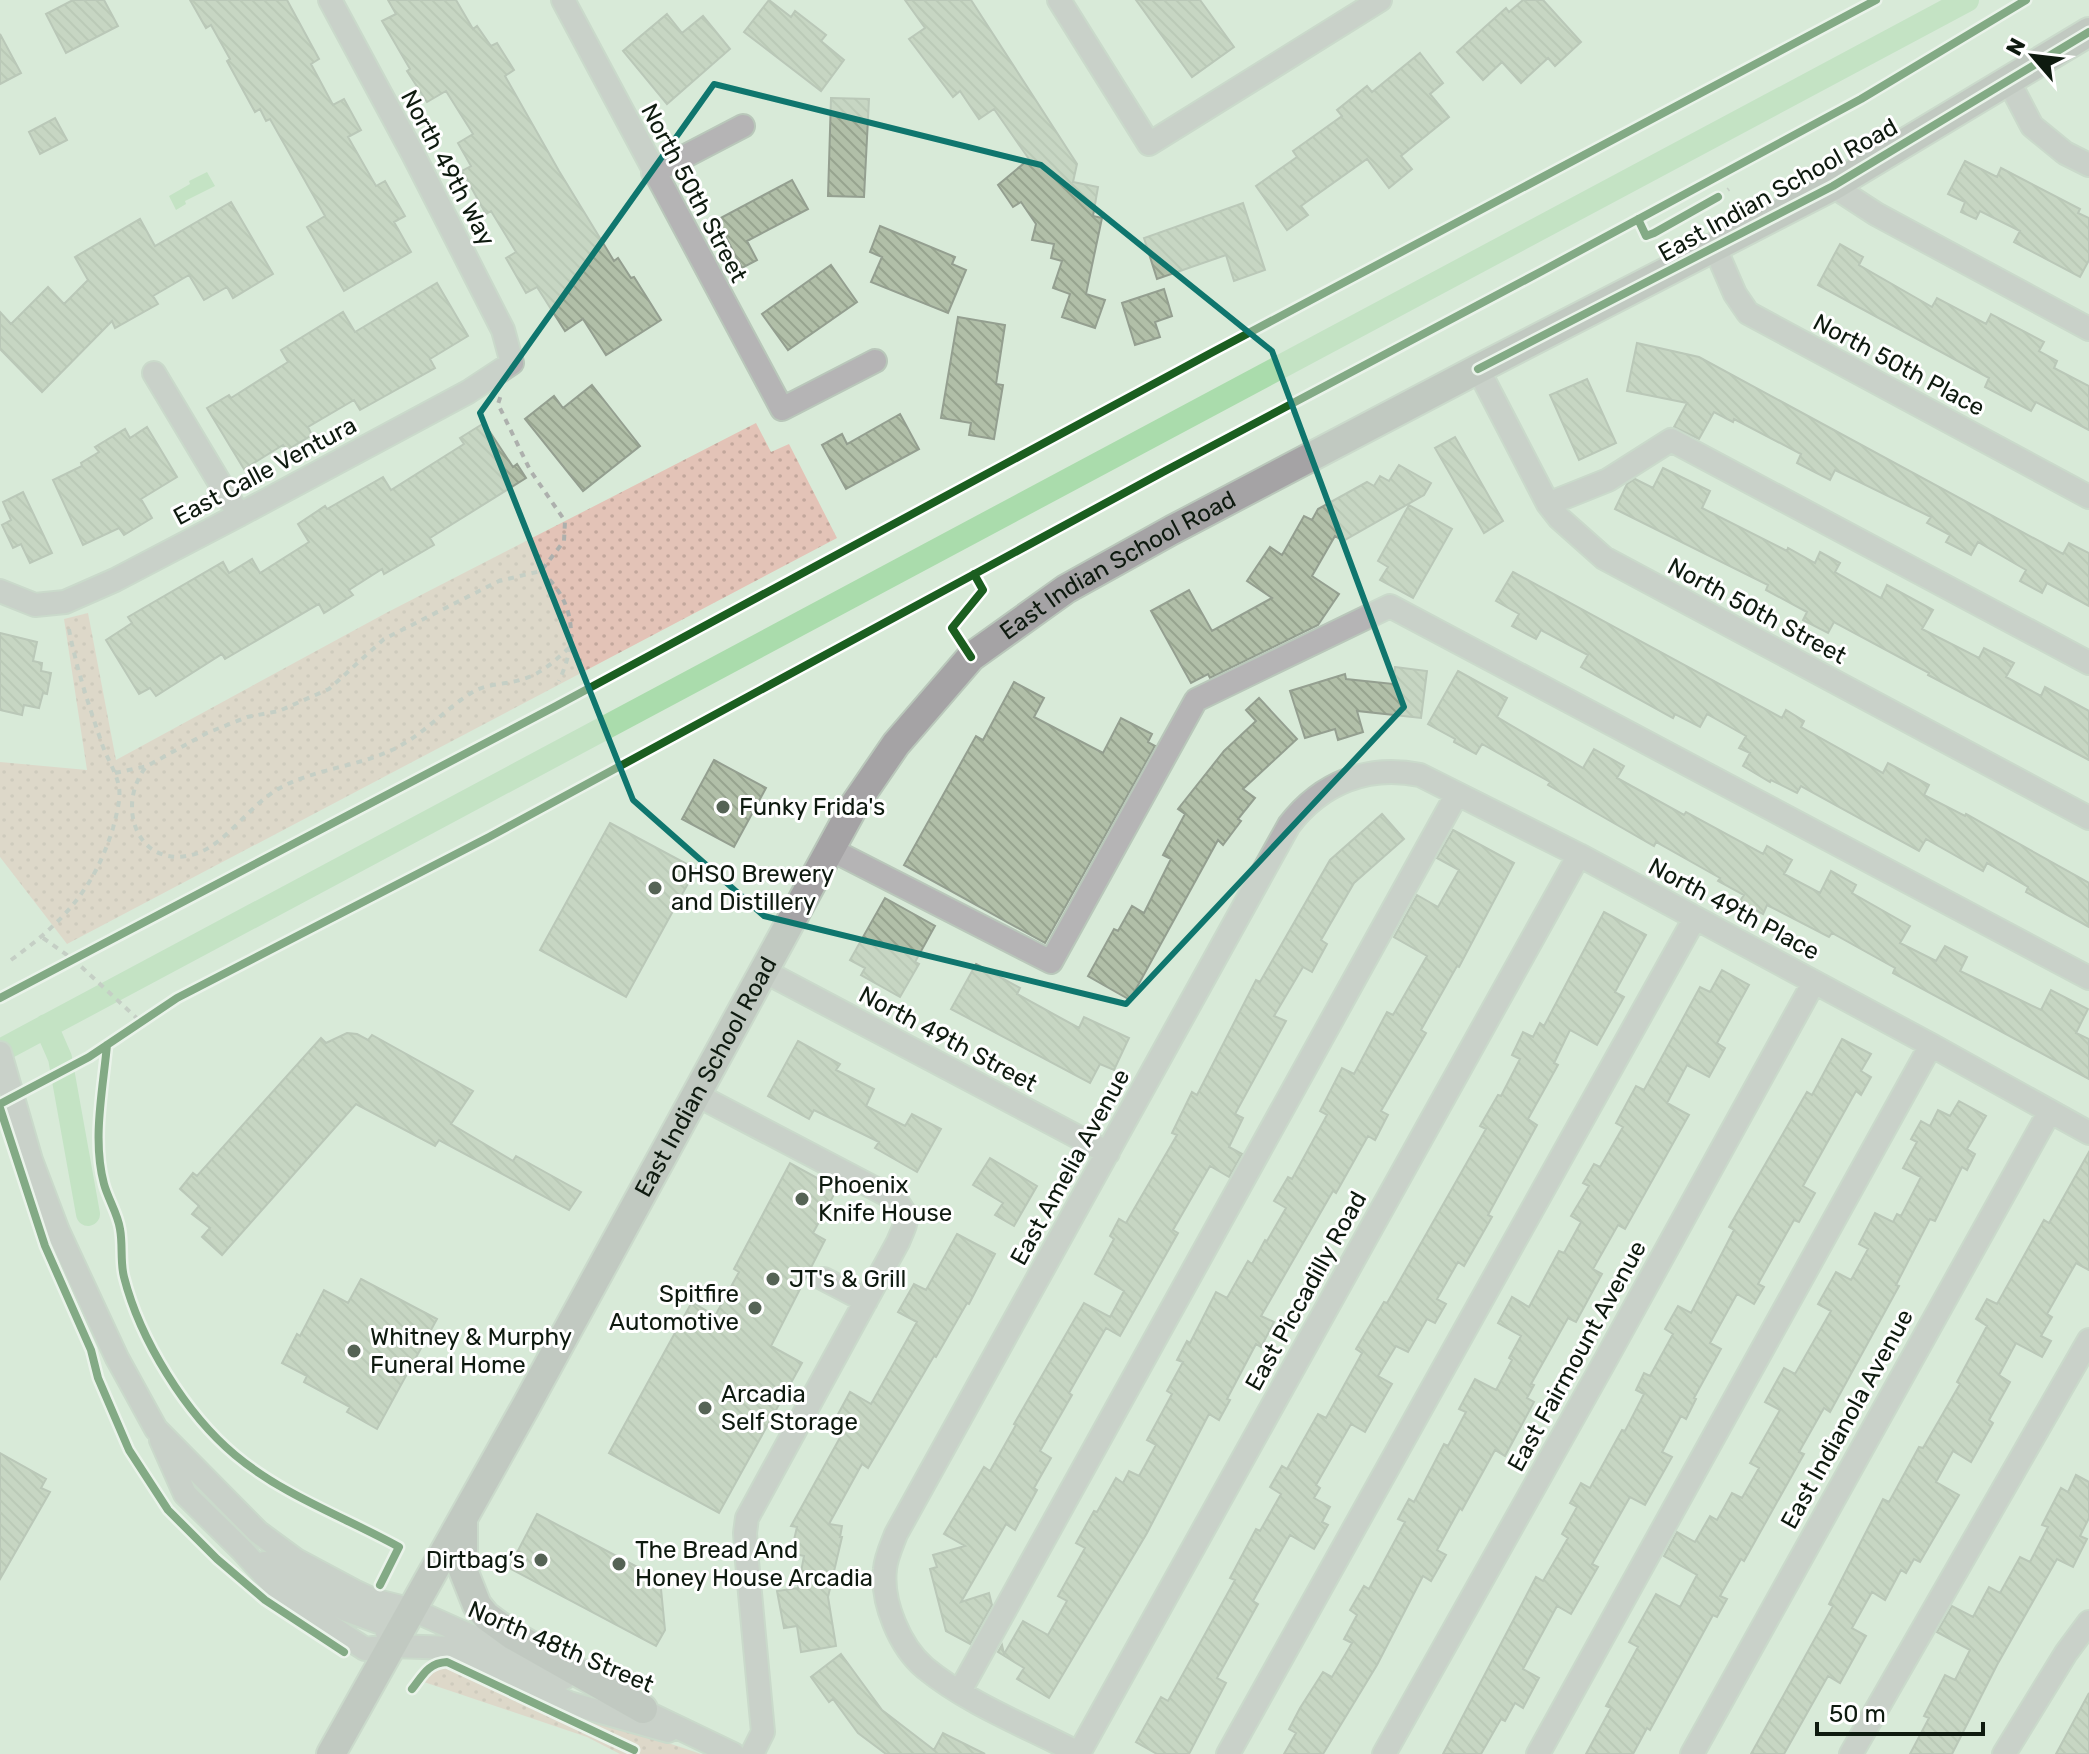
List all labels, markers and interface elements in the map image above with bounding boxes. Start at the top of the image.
north arrow [1993,16,2073,96]
text: N [2000,34,2031,60]
street label: North 49th Way [395,85,501,251]
street label: North 50th Street [635,99,753,287]
street label: East Indian School Road [1654,113,1902,267]
street label: North 50th Place [1809,308,1989,422]
street label: East Calle Ventura [169,411,361,531]
street label: East Indian School Road [994,485,1240,646]
street label: North 50th Street [1663,552,1851,670]
place label: Funky Frida's [739,793,885,821]
marker: Funky Frida's [714,798,732,816]
street label: North 49th Place [1644,852,1824,966]
place label: OHSO Brewery and Distillery [671,860,834,916]
marker: OHSO Brewery and Distillery [646,879,664,897]
street label: East Indian School Road [629,952,783,1202]
street label: North 49th Street [854,980,1042,1098]
street label: East Amelia Avenue [1004,1064,1136,1270]
place label: Phoenix Knife House [818,1171,952,1227]
street label: East Piccadilly Road [1240,1187,1372,1395]
marker: Phoenix Knife House [793,1190,811,1208]
street label: East Fairmount Avenue [1502,1236,1652,1476]
place label: JT's & Grill [789,1265,906,1293]
marker: JT's & Grill [764,1270,782,1288]
place label: Spitfire Automotive [609,1280,739,1336]
marker: Spitfire Automotive [746,1299,764,1317]
street label: East Indianola Avenue [1775,1304,1919,1534]
place label: Whitney & Murphy Funeral Home [370,1323,572,1379]
marker: Whitney & Murphy Funeral Home [345,1342,363,1360]
place label: Arcadia Self Storage [721,1380,858,1436]
marker: Arcadia Self Storage [696,1399,714,1417]
place label: The Bread And Honey House Arcadia [635,1536,873,1592]
place label: Dirtbag’s [426,1546,525,1574]
marker: Dirtbag’s [532,1551,550,1569]
marker: The Bread And Honey House Arcadia [610,1555,628,1573]
street label: North 48th Street [464,1595,658,1699]
scale bar [1817,1686,1983,1736]
text: 50 m [1829,1700,1886,1728]

